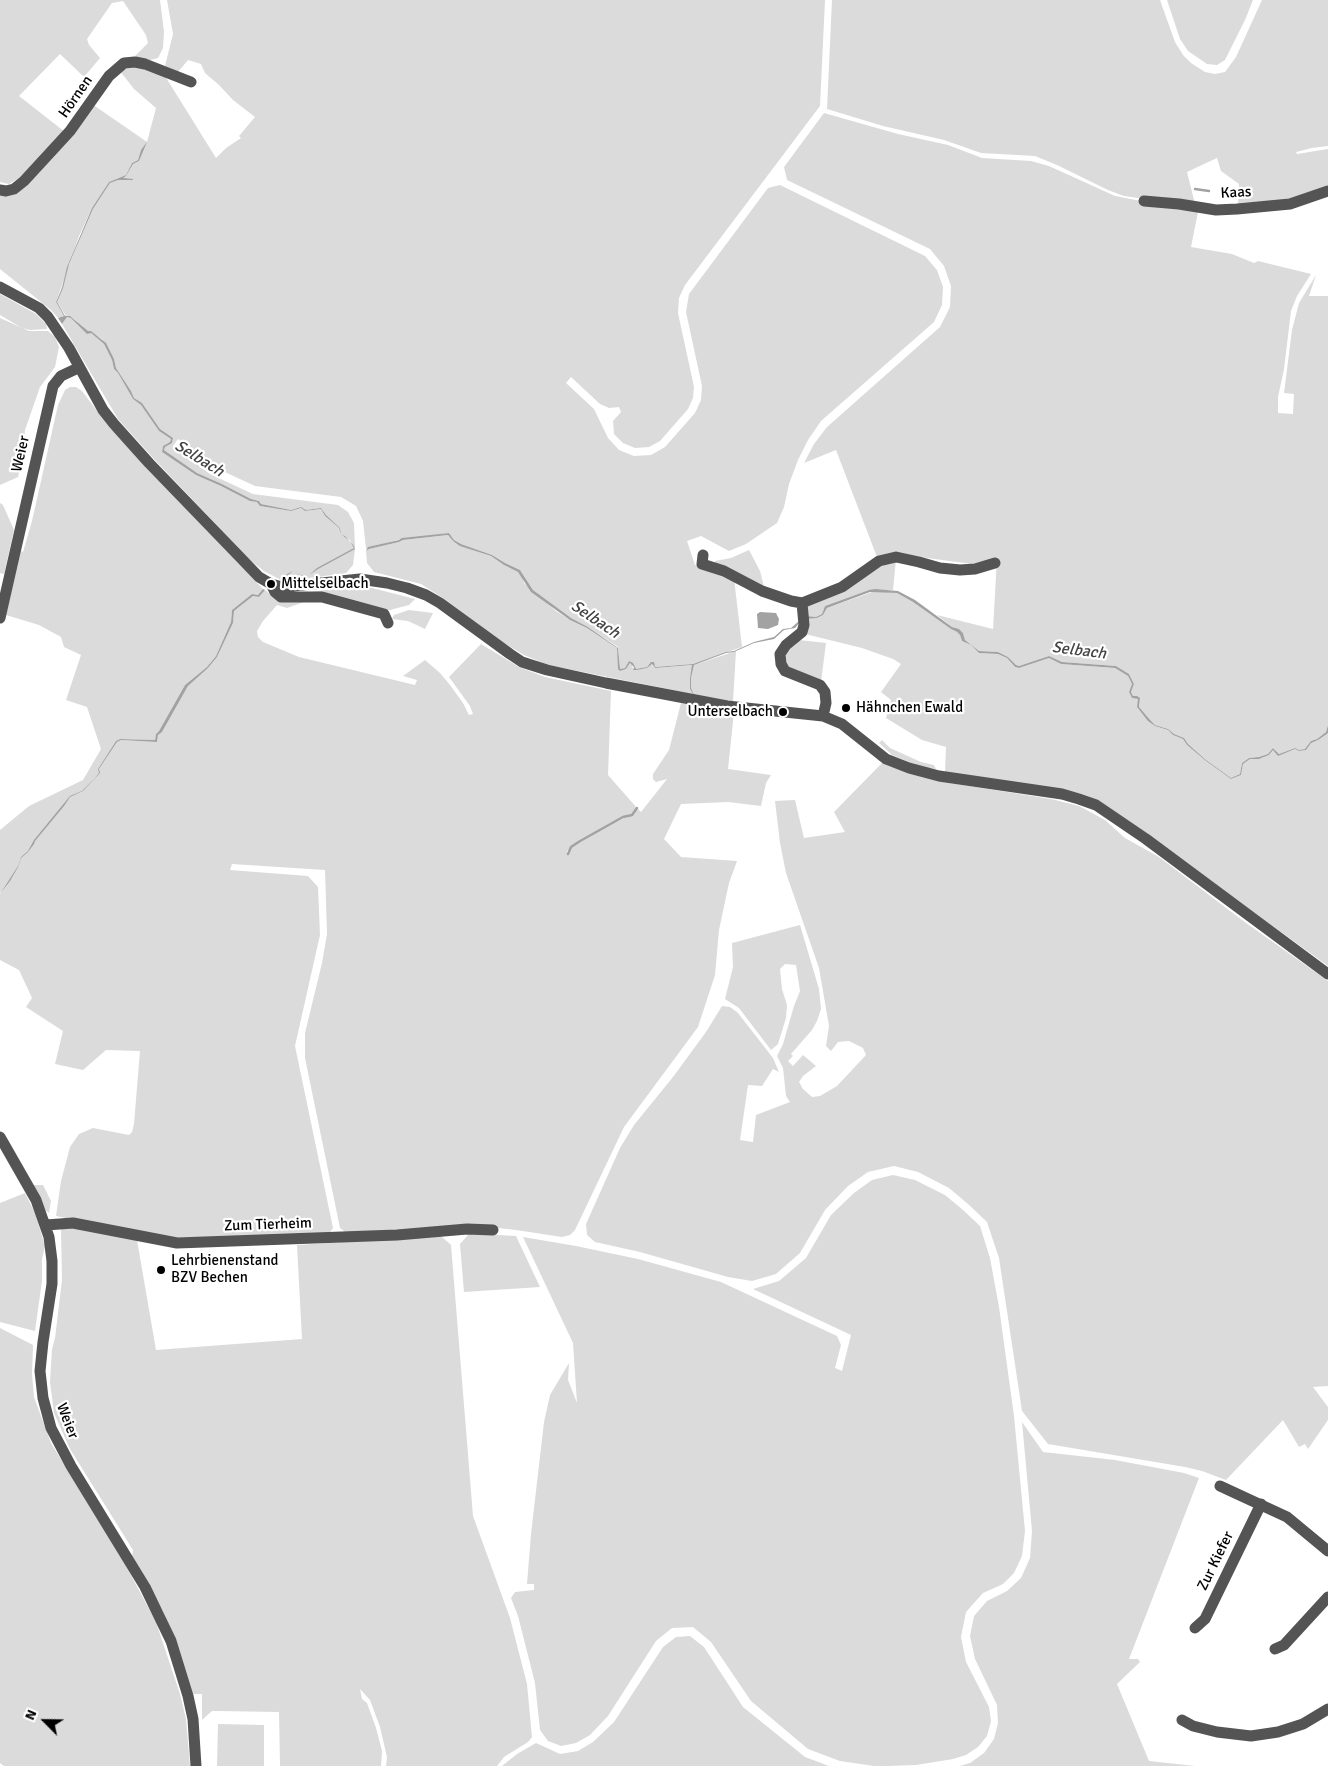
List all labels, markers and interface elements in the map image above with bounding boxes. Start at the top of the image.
street label: Hörnen [55,72,97,122]
street label: Kaas [1220,183,1252,203]
street label: Weier [8,434,34,474]
water label: Selbach [171,436,227,482]
place label: Mittelselbach [281,575,369,593]
marker: Mittelselbach [265,578,277,590]
water label: Selbach [567,597,623,643]
water label: Selbach [1051,638,1107,664]
place label: Hähnchen Ewald [856,699,963,717]
marker: Hähnchen Ewald [840,702,852,714]
place label: Unterselbach [687,703,773,721]
marker: Unterselbach [777,706,789,718]
street label: Zum Tierheim [224,1214,312,1236]
place label: Lehrbienenstand BZV Bechen [171,1252,279,1287]
marker: Lehrbienenstand BZV Bechen [155,1264,167,1276]
street label: Weier [52,1401,82,1441]
street label: Zur Kiefer [1194,1529,1238,1593]
north arrow [20,1696,70,1746]
text: N [21,1707,40,1723]

